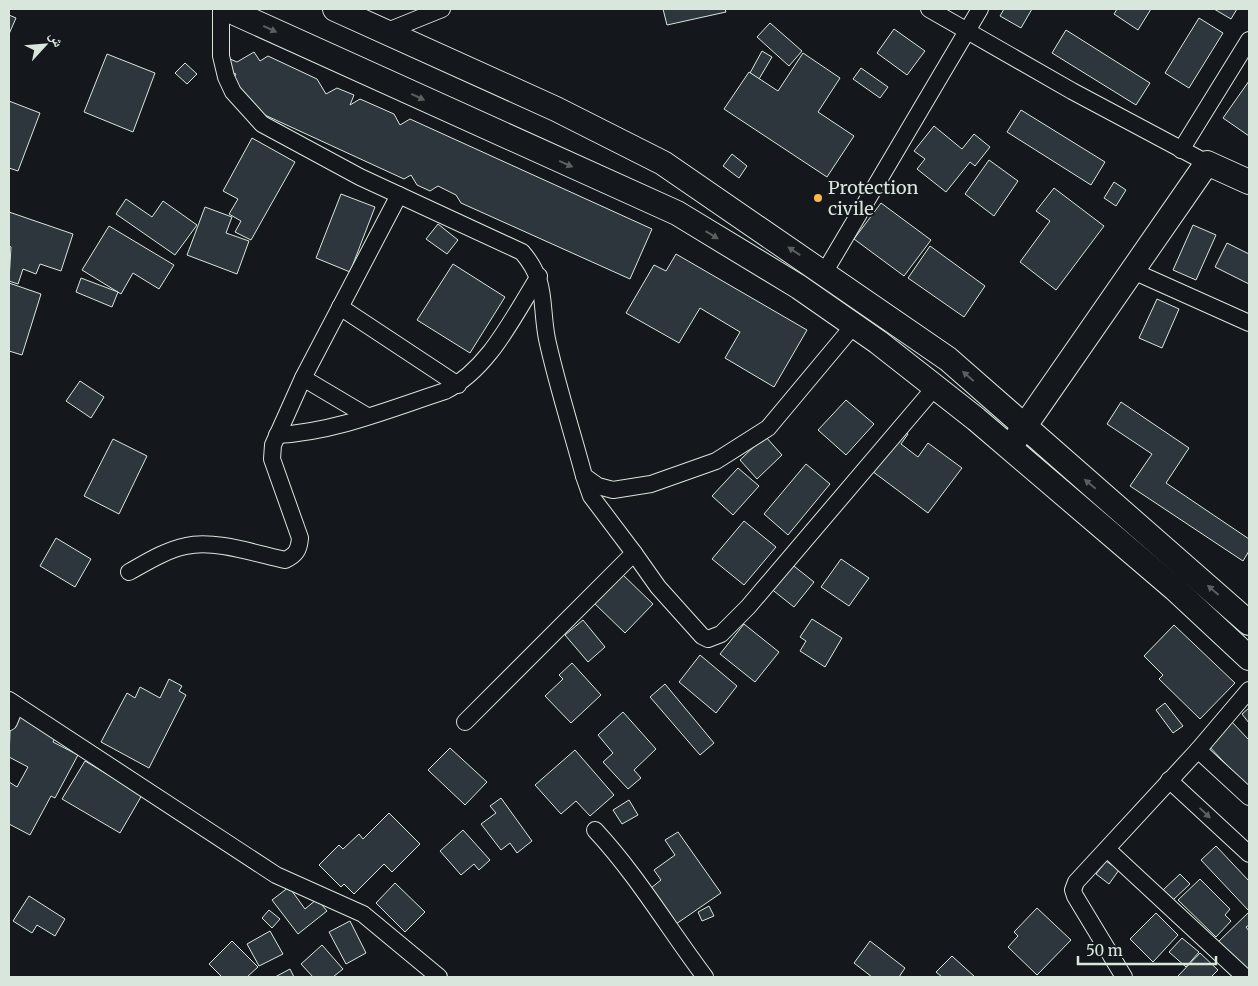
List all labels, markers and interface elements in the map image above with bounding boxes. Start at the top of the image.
north arrow [20,20,70,70]
one-way arrow [263,26,277,34]
text: ش [45,29,68,50]
one-way arrow [411,94,425,102]
one-way arrow [559,161,573,169]
place label: Protection civile [828,176,919,220]
marker: Protection civile [812,192,824,204]
one-way arrow [706,230,719,239]
one-way arrow [787,246,800,256]
one-way arrow [962,371,975,382]
one-way arrow [1083,479,1096,490]
one-way arrow [1206,585,1219,596]
one-way arrow [1199,807,1211,819]
scale bar [1078,934,1216,966]
text: 50 m [1086,941,1123,960]

